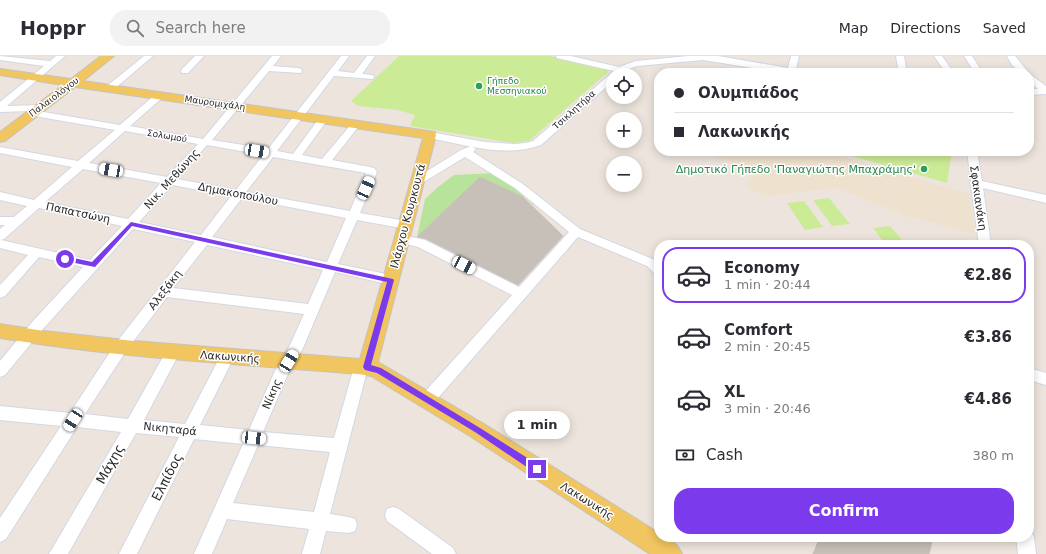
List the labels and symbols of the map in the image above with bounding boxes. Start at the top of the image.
street label: Παλαιολόγου [27,75,81,119]
place label: Γήπεδο Μεσσηνιακού [487,76,547,96]
marker: Γήπεδο Μεσσηνιακού [474,81,484,91]
street label: Τσικλητήρα [550,88,597,132]
street label: Μαυρομιχάλη [184,94,246,112]
street label: Σολωμού [146,128,188,144]
car [244,143,270,159]
street label: Νικ. Μεθώνης [142,146,202,212]
car [98,162,124,178]
street label: Ιλάρχου Κουρκουτά [388,162,428,270]
place label: Δημοτικό Γήπεδο 'Παναγιώτης Μπαχράμης' [676,163,916,176]
marker: Δημοτικό Γήπεδο 'Παναγιώτης Μπαχράμης' [919,164,929,174]
street label: Σφακιανάκη [967,165,989,231]
car [356,175,376,201]
street label: Δημακοπούλου [197,180,279,208]
street label: Παπατσώνη [45,200,111,226]
route start [56,250,74,268]
car [451,254,477,276]
street label: Αλεξάκη [146,267,184,313]
street label: Λακωνικής [199,348,261,366]
car [278,348,300,374]
street label: Νίκης [260,377,284,411]
car [61,407,85,433]
callout: 1 min [504,411,570,439]
street label: Νικηταρά [143,420,197,438]
car [241,431,267,445]
street label: Μάχης [93,441,127,487]
street label: Ελπίδος [149,451,185,503]
route end [528,460,546,478]
street label: Λακωνικής [558,480,616,522]

